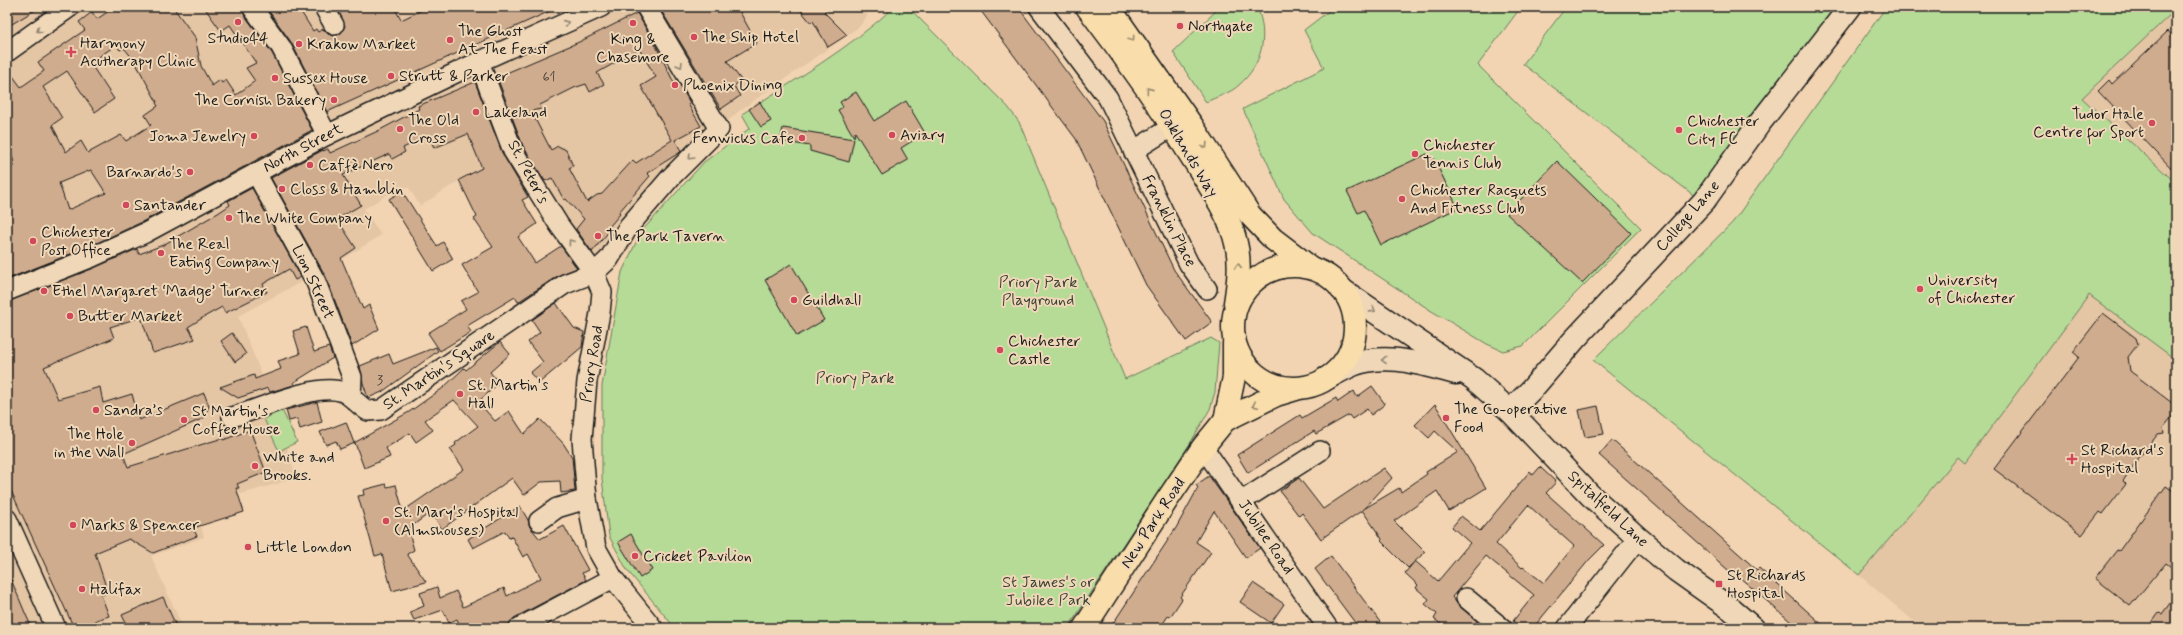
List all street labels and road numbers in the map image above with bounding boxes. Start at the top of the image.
street label: Oaklands Way [1153,105,1223,201]
street label: North Street [260,118,347,178]
street label: St. Peter's [502,136,554,208]
street label: Franklin Place [1137,171,1201,271]
street label: College Lane [1651,176,1725,256]
street label: Lion Street [287,241,340,323]
street label: Priory Road [576,324,608,404]
street label: St. Martin's Square [379,325,499,415]
street label: Spitalfield Lane [1563,466,1653,552]
street label: New Park Road [1116,474,1190,572]
street label: Jubilee Road [1233,495,1299,579]

